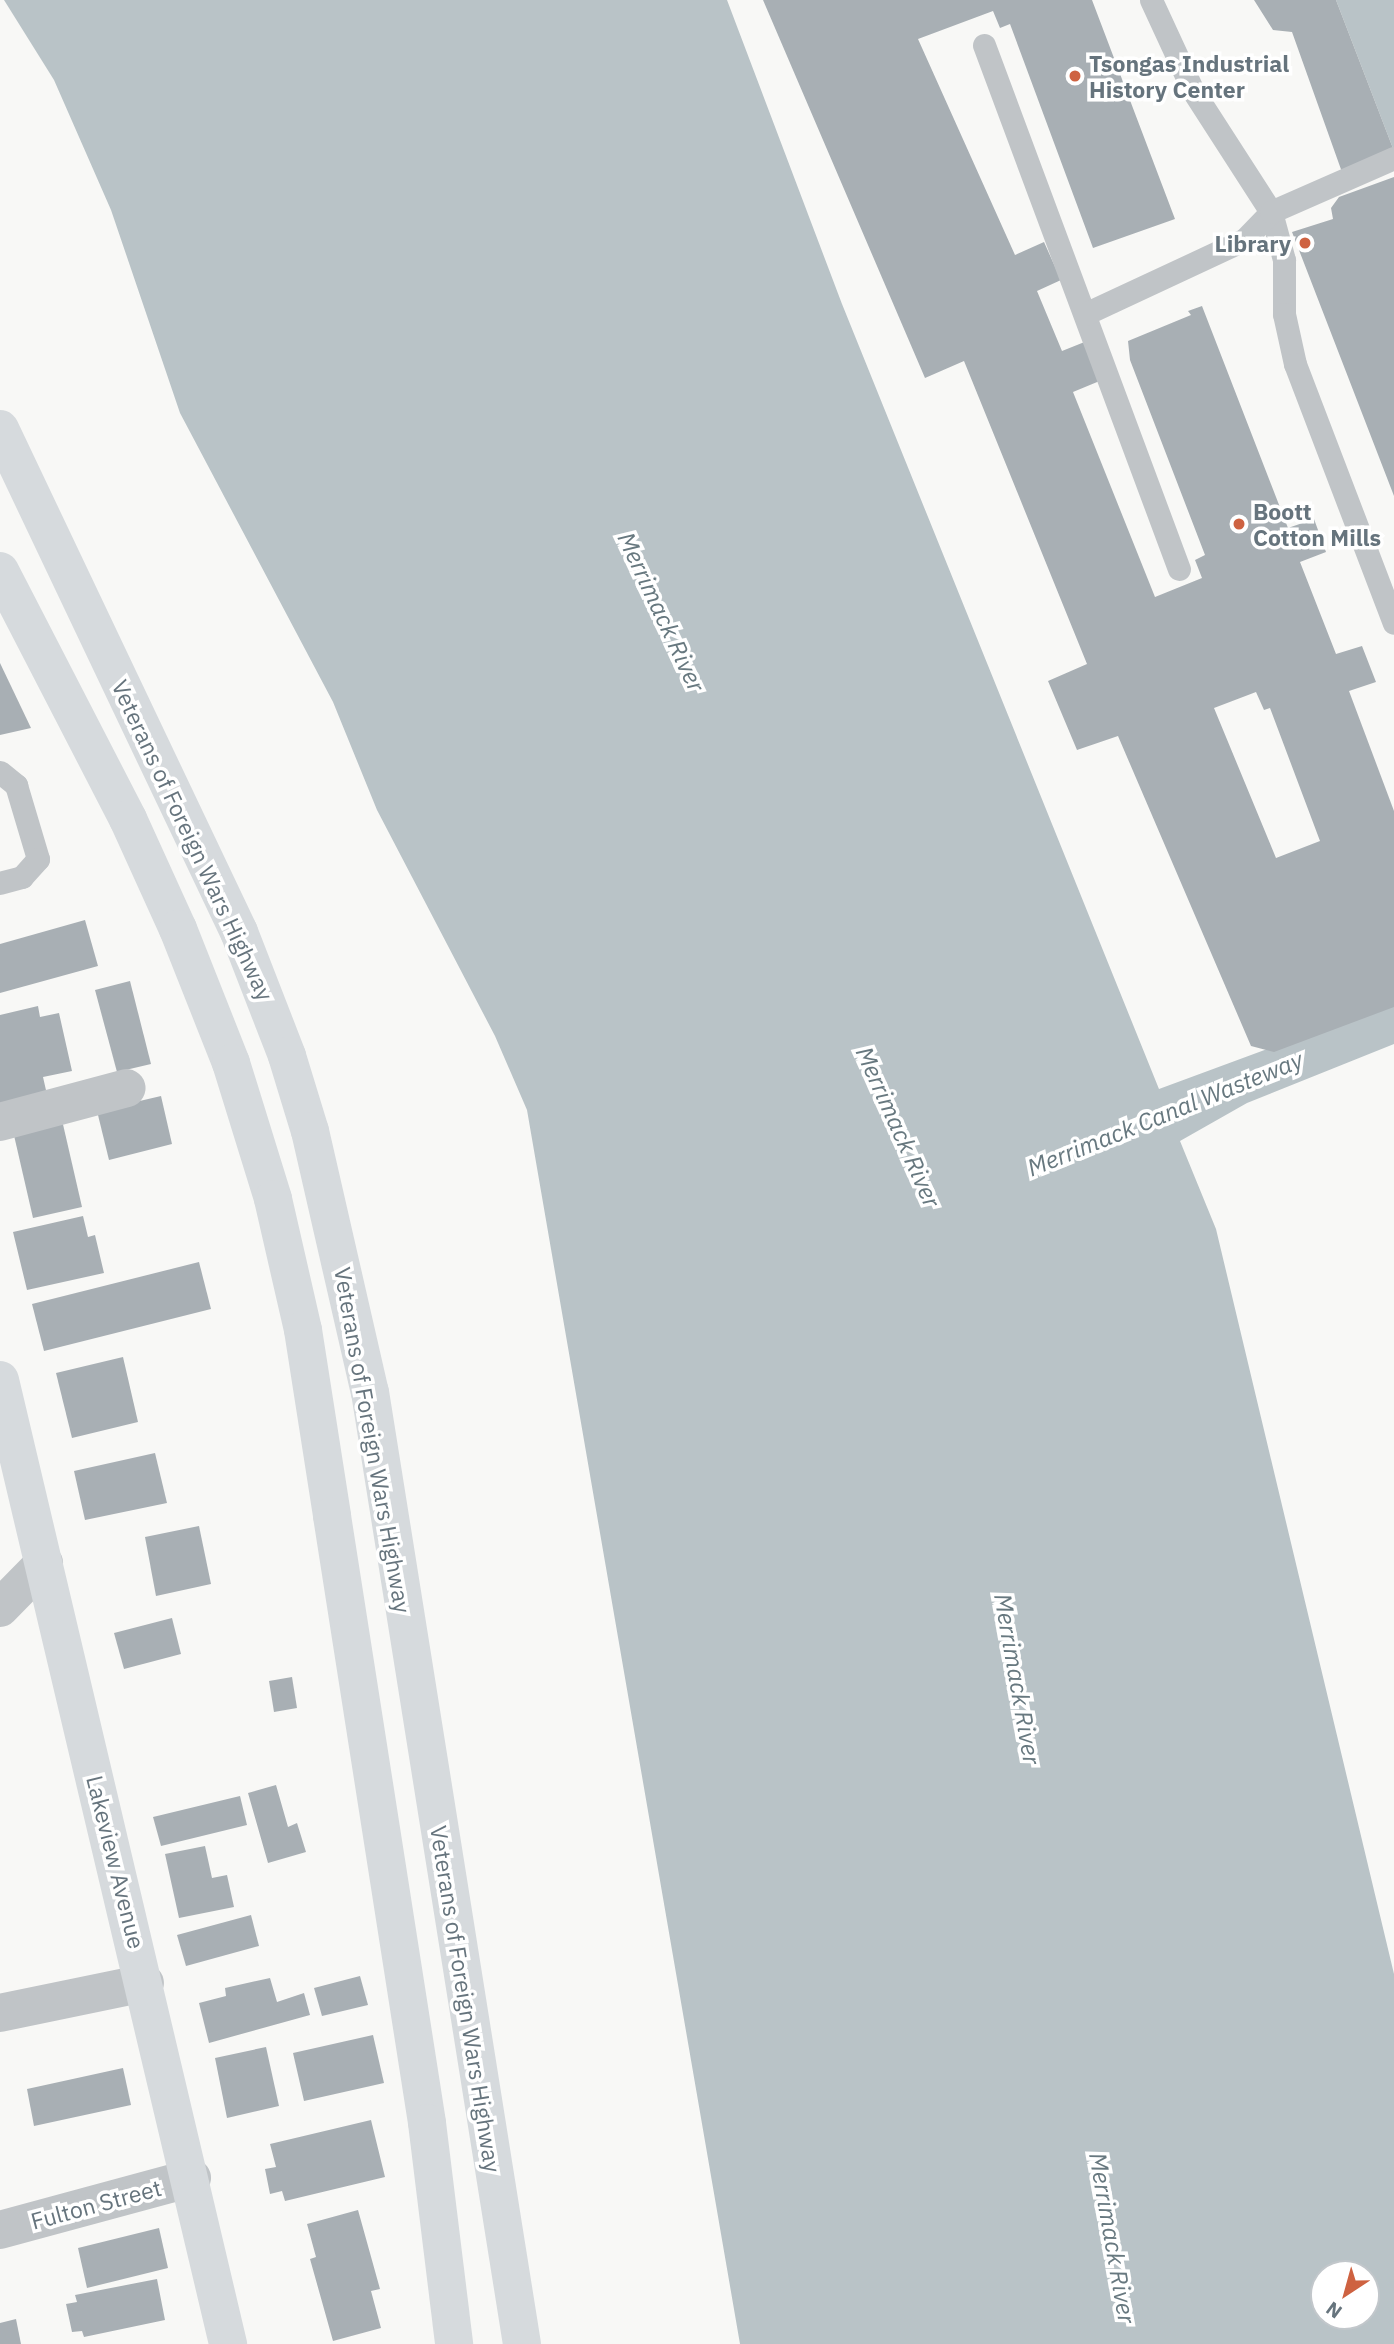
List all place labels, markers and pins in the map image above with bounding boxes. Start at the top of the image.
place label: Tsongas Industrial History Center [1089,49,1289,103]
marker: Tsongas Industrial History Center [1067,68,1083,84]
place label: Library [1214,229,1291,257]
marker: Library [1297,235,1313,251]
place label: Boott Cotton Mills [1253,497,1381,551]
marker: Boott Cotton Mills [1231,516,1247,532]

